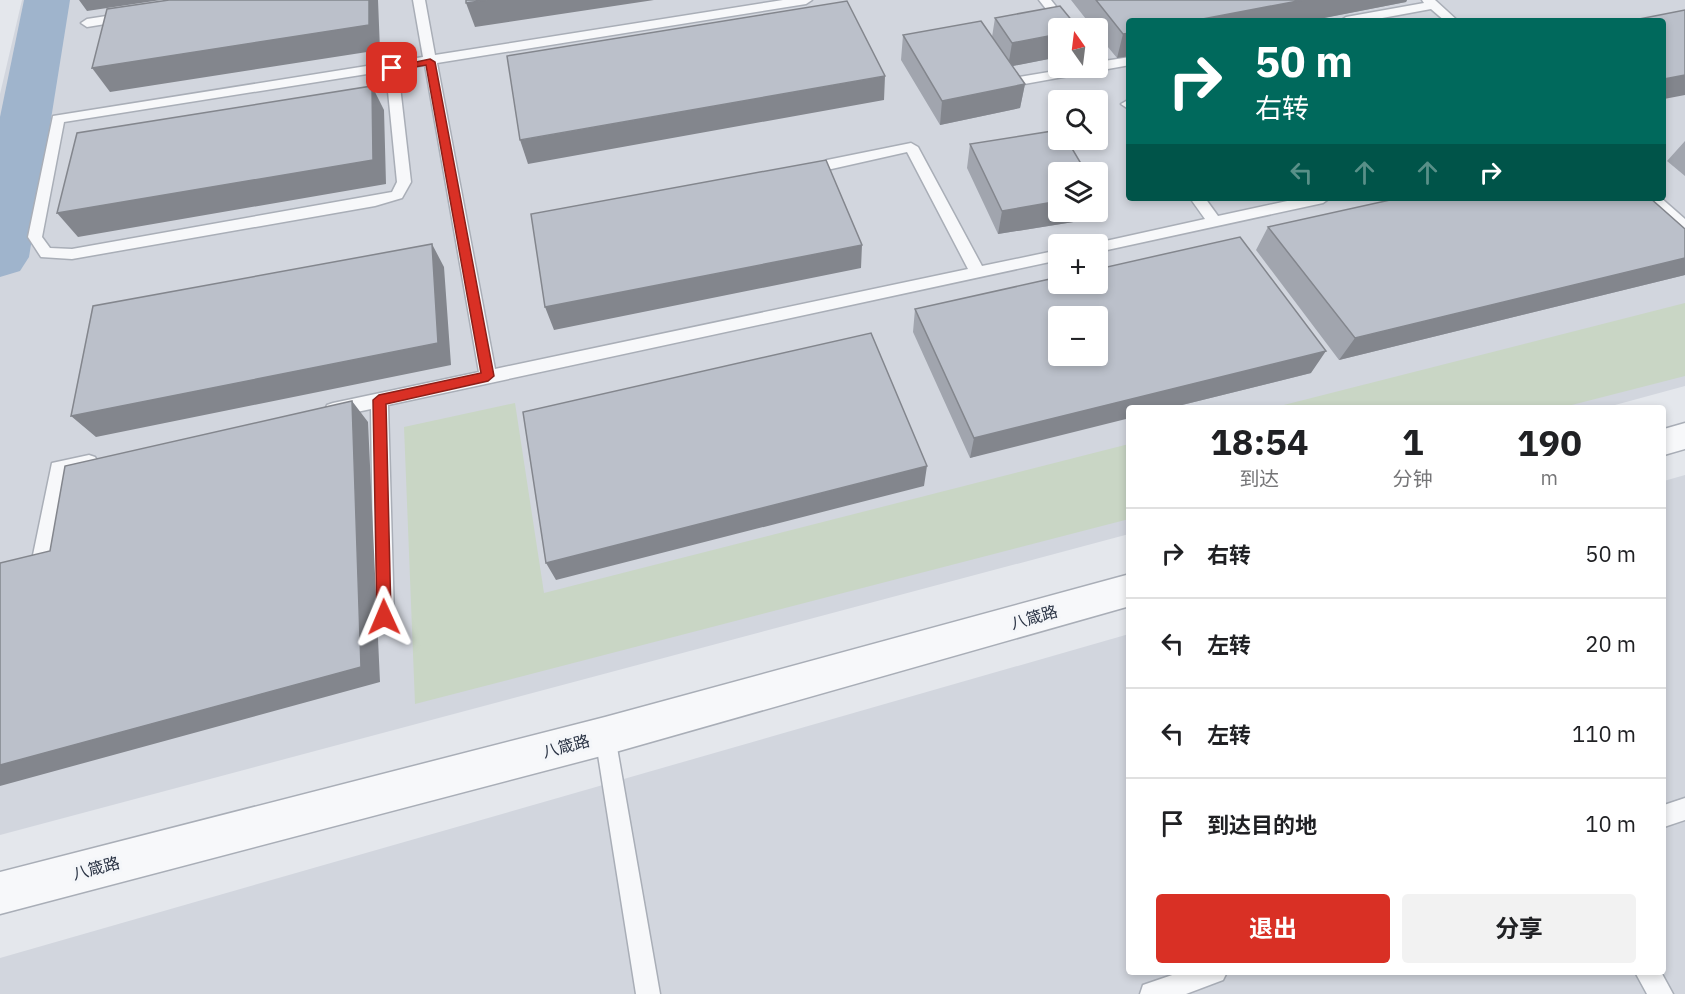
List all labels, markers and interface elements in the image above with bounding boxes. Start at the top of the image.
north arrow [1048,18,1108,78]
map controls [1048,18,1108,366]
text: 50 m [1255,34,1353,89]
pin [366,42,417,93]
icon: right [1156,42,1234,120]
icon: arrive [375,51,408,84]
button: search [1048,90,1108,150]
text: 右转 [1255,90,1309,125]
icon: left [1285,156,1318,189]
icon: ahead [1348,156,1381,189]
icon: ahead [1411,156,1444,189]
icon: right [1474,156,1507,189]
button: layers [1048,162,1108,222]
button: + [1048,234,1108,294]
button: − [1048,306,1108,366]
text: 18:54 [1210,418,1309,465]
text: 1 [1402,418,1424,465]
text: 190 [1517,419,1582,466]
text: m [1541,464,1558,491]
text: 到达 [1239,465,1279,492]
text: 分钟 [1393,465,1433,492]
icon: right [1156,537,1189,570]
text: 50 m [1585,539,1636,568]
text: 右转 [1207,540,1251,569]
position arrow [352,585,416,649]
street label: 八箴路 [1008,601,1060,633]
icon: left [1156,627,1189,660]
text: 20 m [1585,629,1636,658]
text: 左转 [1207,630,1251,659]
icon: left [1156,717,1189,750]
text: 110 m [1572,719,1636,748]
text: 左转 [1207,720,1251,749]
street label: 八箴路 [540,730,592,762]
icon: arrive [1156,807,1189,840]
text: 10 m [1585,809,1636,838]
text: 到达目的地 [1207,810,1317,839]
street label: 八箴路 [70,852,122,884]
button: 退出 [1156,894,1390,963]
button: 分享 [1402,894,1636,963]

